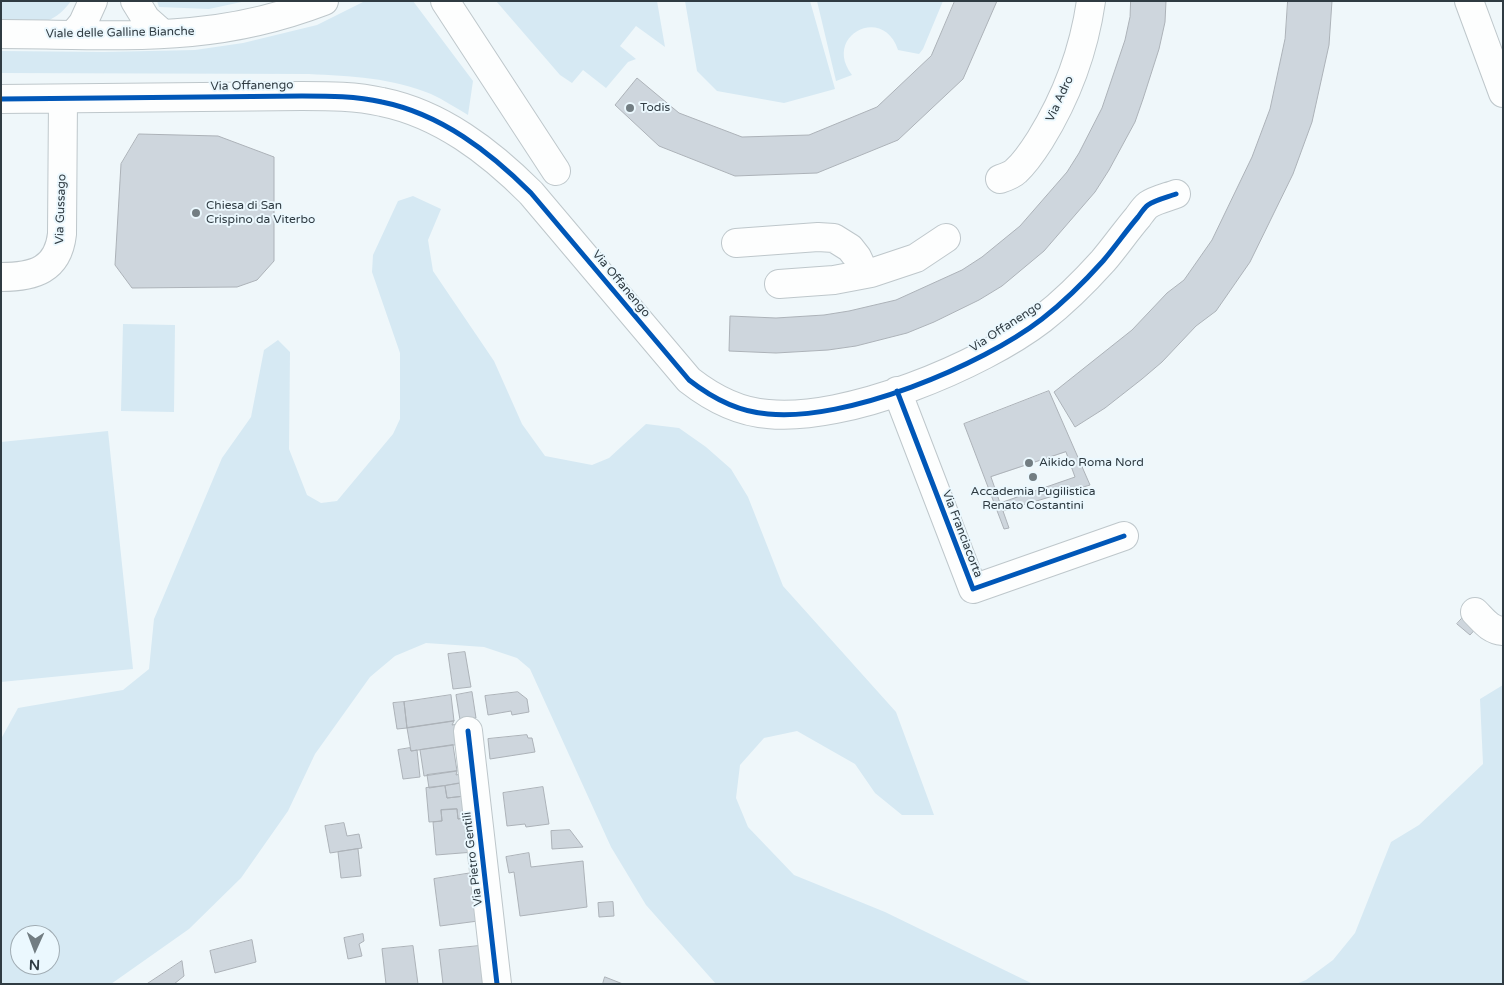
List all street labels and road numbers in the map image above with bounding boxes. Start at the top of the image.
street label: Viale delle Galline Bianche [45,25,195,41]
street label: Via Adro [1043,74,1077,124]
street label: Via Offanengo [210,78,294,94]
street label: Via Gussago [53,173,69,245]
street label: Via Offanengo [589,248,653,320]
street label: Via Offanengo [967,298,1045,356]
street label: Via Franciacorta [939,488,985,580]
street label: Via Pietro Gentili [460,811,486,907]

